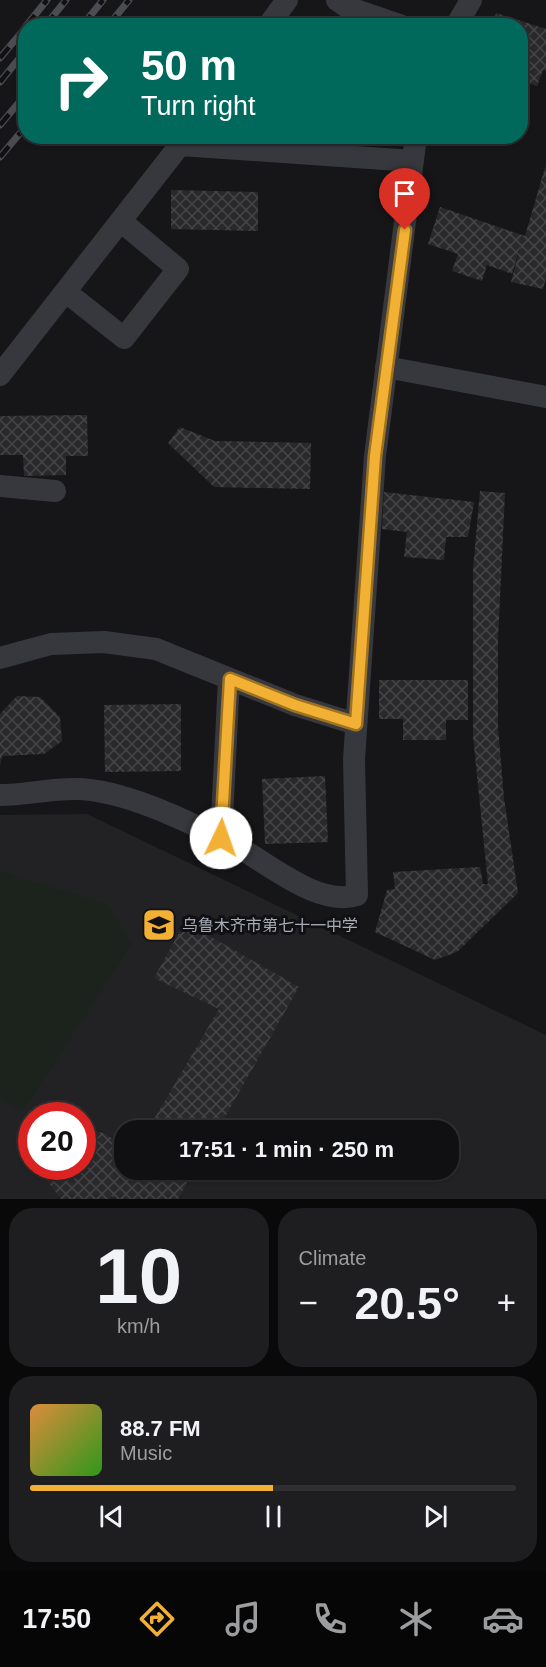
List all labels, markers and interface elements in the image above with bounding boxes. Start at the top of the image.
icon: right [42,42,120,120]
text: 50 m [141,42,237,89]
text: Turn right [141,91,256,121]
pin [379,168,430,230]
icon: arrive [388,177,421,210]
position arrow [189,806,253,870]
school or university icon: 乌鲁木齐市第七十一中学 [141,907,177,943]
place label: 乌鲁木齐市第七十一中学 [182,916,358,934]
speed limit sign: 20 [18,1102,96,1180]
text: 17:51 · 1 min · 250 m [179,1137,394,1162]
text: 10 [95,1232,182,1320]
text: Climate [299,1247,366,1269]
text: 20.5° [354,1278,460,1329]
text: − [299,1284,318,1321]
text: + [497,1284,516,1321]
text: km/h [117,1315,160,1337]
text: 88.7 FM [120,1416,201,1441]
text: Music [120,1442,172,1464]
icon: previous [95,1500,128,1533]
icon: pause [257,1500,290,1533]
icon: next [419,1500,452,1533]
icon: directions [136,1598,178,1640]
icon: music [222,1598,264,1640]
icon: phone [309,1598,351,1640]
icon: climate [395,1598,437,1640]
icon: car [482,1598,524,1640]
text: 17:50 [22,1604,91,1634]

